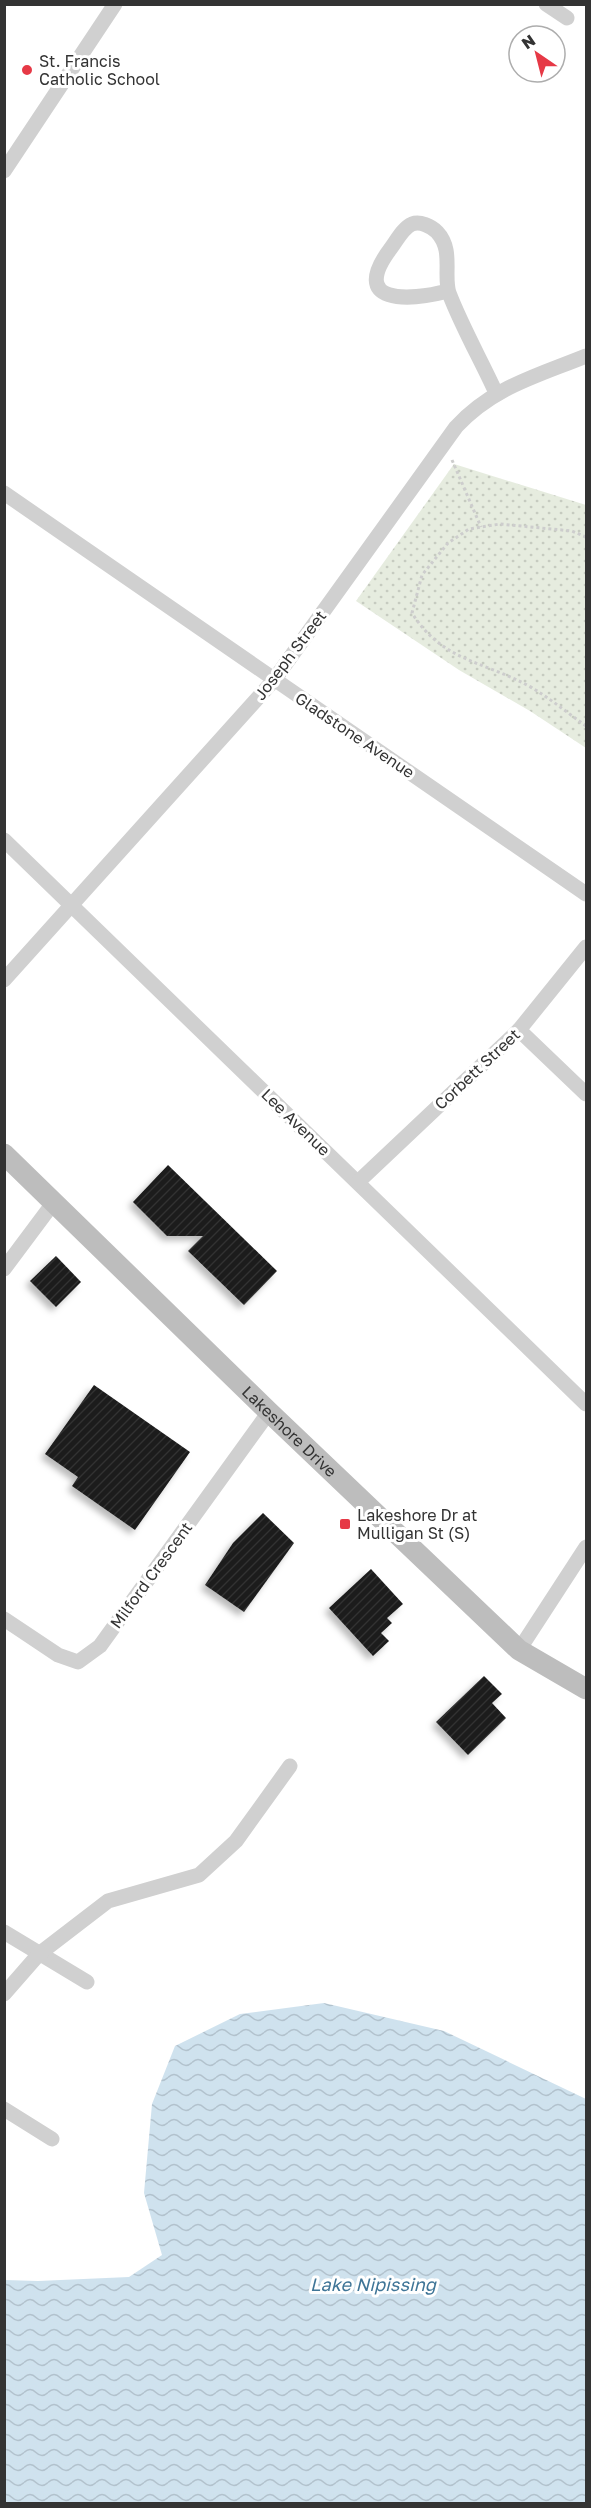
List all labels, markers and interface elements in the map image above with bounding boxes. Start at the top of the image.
north arrow [507,24,567,84]
text: N [518,30,539,53]
place label: St. Francis Catholic School [39,51,160,89]
marker: St. Francis Catholic School [20,63,34,77]
street label: Joseph Street [250,606,330,704]
street label: Gladstone Avenue [292,688,418,782]
street label: Corbett Street [430,1024,524,1114]
street label: Lee Avenue [257,1084,335,1160]
street label: Lakeshore Drive [238,1381,341,1481]
place label: Lakeshore Dr at Mulligan St (S) [357,1505,477,1543]
marker: Lakeshore Dr at Mulligan St (S) [338,1517,352,1531]
street label: Milford Crescent [106,1518,196,1632]
water label: Lake Nipissing [310,2273,438,2295]

